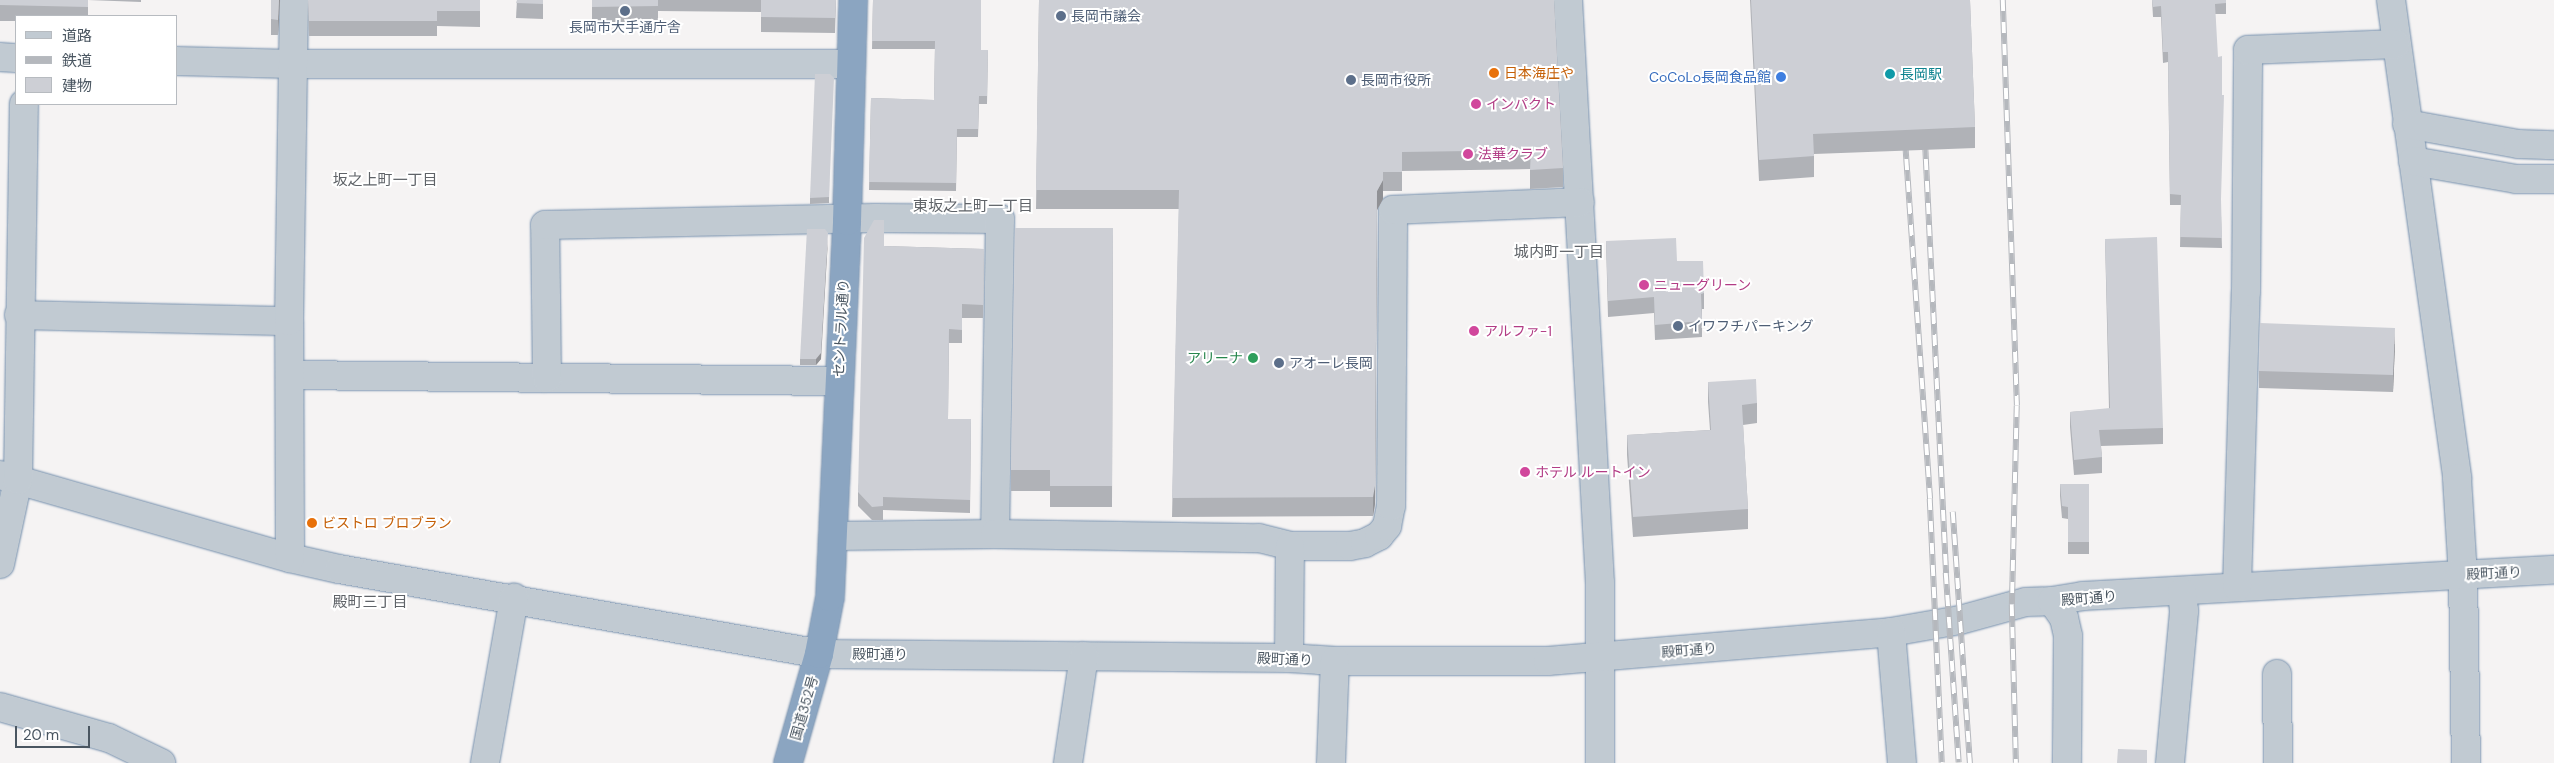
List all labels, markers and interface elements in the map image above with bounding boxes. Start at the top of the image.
marker: 長岡市大手通庁舎 [619,5,631,17]
place label: 長岡市議会 [1071,8,1141,24]
marker: 長岡市議会 [1055,10,1067,22]
legend [15,15,178,105]
place label: 長岡市大手通庁舎 [569,19,681,35]
text: 道路 [62,26,92,46]
text: 鉄道 [62,51,92,71]
place label: 日本海庄や [1504,65,1574,81]
place label: 長岡駅 [1900,66,1942,82]
marker: 日本海庄や [1488,67,1500,79]
marker: 長岡駅 [1884,68,1896,80]
place label: CoCoLo長岡食品館 [1649,69,1771,85]
marker: CoCoLo長岡食品館 [1775,71,1787,83]
place label: 長岡市役所 [1361,72,1431,88]
marker: 長岡市役所 [1345,74,1357,86]
text: 建物 [62,76,92,96]
place label: インパクト [1486,96,1556,112]
marker: インパクト [1470,98,1482,110]
place label: 法華クラブ [1478,146,1548,162]
marker: 法華クラブ [1462,148,1474,160]
district label: 坂之上町一丁目 [333,172,437,190]
district label: 東坂之上町一丁目 [913,198,1033,216]
district label: 城内町一丁目 [1514,244,1604,262]
place label: ニューグリーン [1654,277,1752,293]
street label: セントラル通り [830,279,852,377]
marker: ニューグリーン [1638,279,1650,291]
place label: イワフチパーキング [1688,318,1814,334]
marker: イワフチパーキング [1672,320,1684,332]
place label: アルファ-1 [1484,323,1552,339]
marker: アルファ-1 [1468,325,1480,337]
place label: アリーナ [1187,350,1243,366]
marker: アリーナ [1247,352,1259,364]
place label: アオーレ長岡 [1289,355,1373,371]
marker: アオーレ長岡 [1273,357,1285,369]
place label: ホテル ルートイン [1535,464,1651,480]
marker: ホテル ルートイン [1519,466,1531,478]
place label: ビストロ ブロブラン [322,515,452,531]
marker: ビストロ ブロブラン [306,517,318,529]
street label: 殿町通り [2466,563,2522,583]
street label: 殿町通り [2060,587,2118,609]
district label: 殿町三丁目 [333,594,407,612]
street label: 殿町通り [1660,639,1718,661]
street label: 殿町通り [852,646,908,662]
street label: 殿町通り [1257,650,1313,668]
street label: 国道352号 [787,674,821,742]
scale bar [18,716,92,748]
text: 20 m [23,725,59,745]

